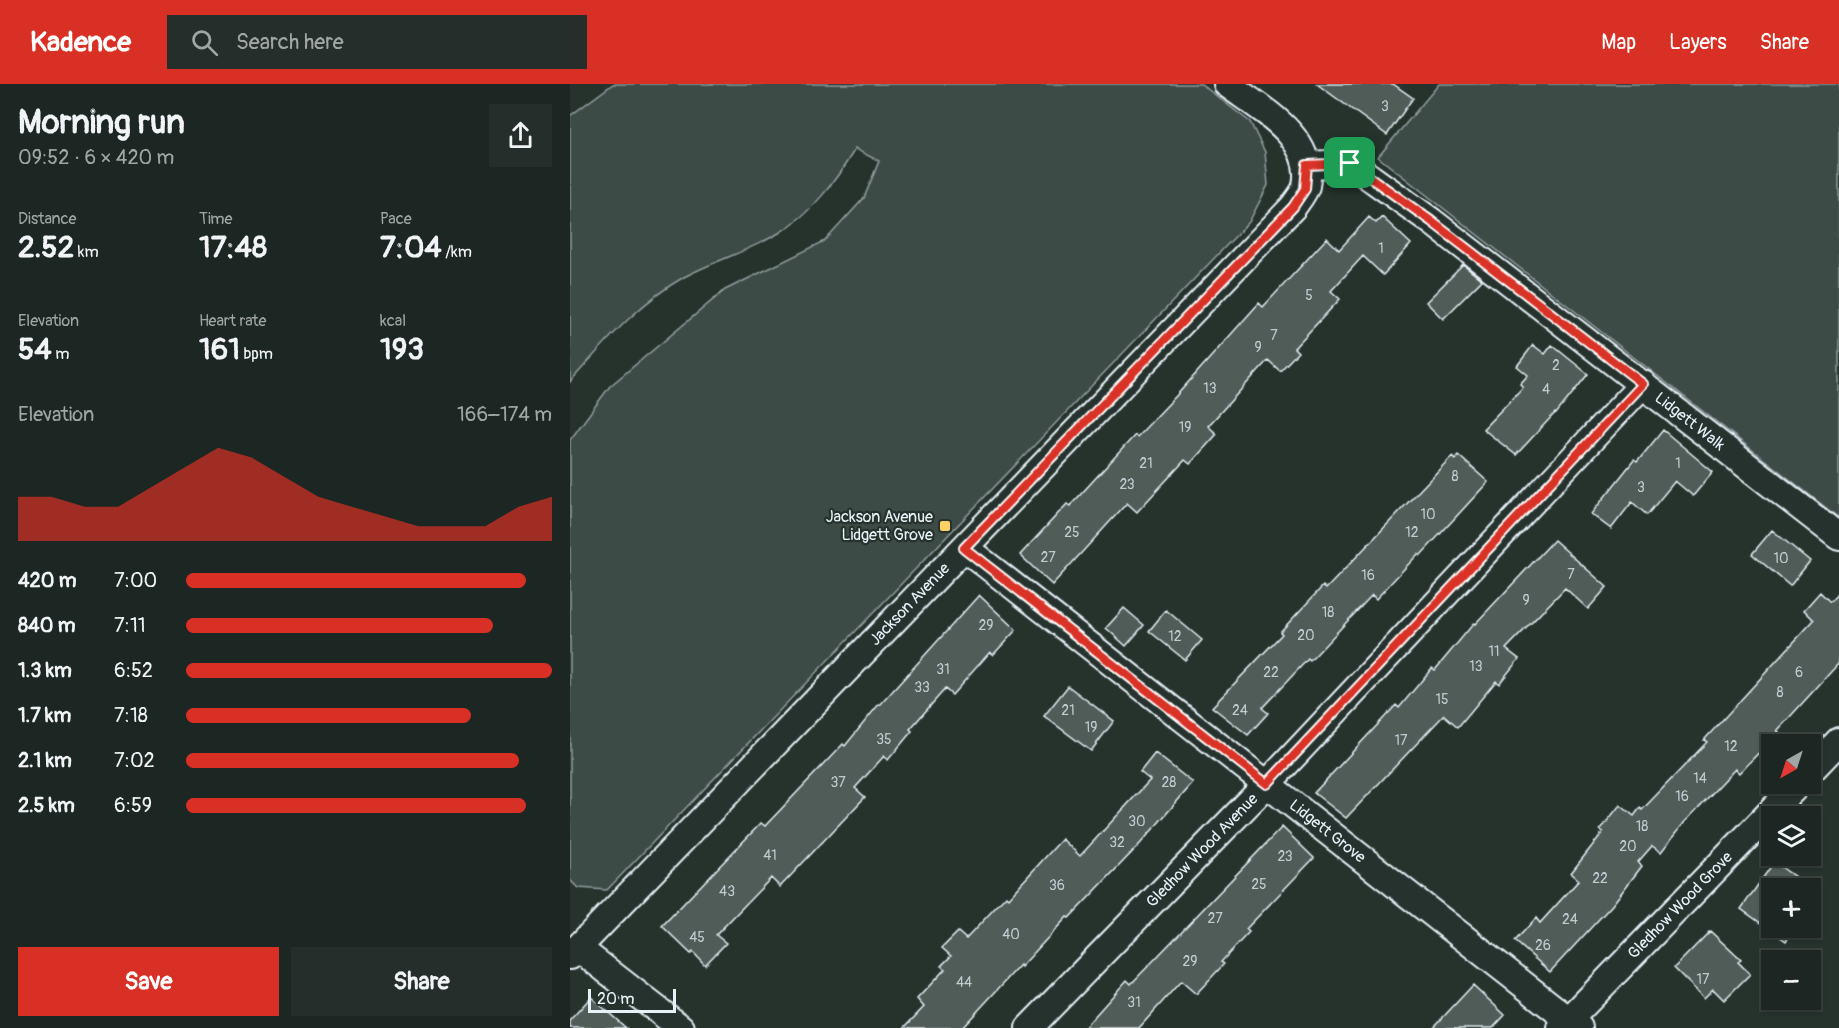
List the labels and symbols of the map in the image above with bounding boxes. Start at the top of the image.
house number: 3 [1381,98,1389,115]
pin [1324,137,1375,188]
house number: 1 [1378,240,1384,257]
house number: 5 [1305,287,1313,304]
house number: 7 [1270,327,1278,344]
house number: 9 [1254,339,1262,356]
house number: 2 [1552,357,1560,374]
house number: 13 [1203,380,1217,397]
house number: 4 [1542,381,1550,398]
street label: Lidgett Walk [1651,388,1729,455]
house number: 19 [1179,419,1191,436]
house number: 21 [1139,455,1153,472]
house number: 1 [1675,455,1681,472]
house number: 8 [1451,468,1459,485]
house number: 23 [1119,476,1135,493]
house number: 3 [1637,479,1645,496]
house number: 10 [1420,506,1436,523]
place label: Jackson Avenue Lidgett Grove [826,507,933,545]
marker: Jackson Avenue Lidgett Grove [938,519,952,533]
house number: 25 [1064,524,1080,541]
house number: 12 [1405,524,1419,541]
house number: 27 [1040,549,1056,566]
house number: 10 [1773,550,1789,567]
street label: Jackson Avenue [865,559,954,650]
house number: 7 [1567,566,1575,583]
house number: 16 [1361,567,1375,584]
house number: 9 [1522,592,1530,609]
house number: 18 [1322,604,1334,621]
house number: 29 [978,617,994,634]
house number: 20 [1297,627,1315,644]
house number: 12 [1168,628,1182,645]
house number: 11 [1489,643,1499,660]
house number: 13 [1469,658,1483,675]
house number: 31 [936,661,950,678]
house number: 22 [1263,664,1279,681]
house number: 6 [1795,664,1803,681]
house number: 33 [914,679,930,696]
house number: 8 [1776,684,1784,701]
house number: 15 [1435,691,1449,708]
house number: 21 [1061,702,1075,719]
house number: 24 [1232,702,1248,719]
house number: 19 [1085,719,1097,736]
house number: 35 [876,731,892,748]
house number: 17 [1395,732,1408,749]
north arrow [1761,734,1821,794]
house number: 12 [1724,738,1738,755]
house number: 14 [1693,770,1707,787]
house number: 37 [830,774,846,791]
house number: 28 [1162,774,1176,791]
house number: 16 [1675,788,1689,805]
street label: Gledhow Wood Avenue [1142,789,1262,912]
street label: Lidgett Grove [1285,795,1370,867]
house number: 30 [1128,813,1146,830]
house number: 18 [1636,818,1648,835]
house number: 32 [1109,834,1125,851]
house number: 20 [1619,838,1637,855]
house number: 41 [763,847,777,864]
street label: Gledhow Wood Grove [1623,847,1737,963]
house number: 23 [1277,848,1293,865]
house number: 22 [1592,870,1608,887]
house number: 25 [1251,876,1267,893]
house number: 36 [1049,877,1065,894]
house number: 43 [719,883,735,900]
house number: 27 [1207,910,1223,927]
house number: 24 [1562,911,1578,928]
house number: 40 [1002,926,1020,943]
house number: 45 [689,929,705,946]
house number: 26 [1535,937,1551,954]
house number: 29 [1182,953,1198,970]
house number: 17 [1697,971,1710,988]
house number: 44 [956,974,972,991]
scale bar [588,986,676,1014]
house number: 31 [1127,994,1141,1011]

